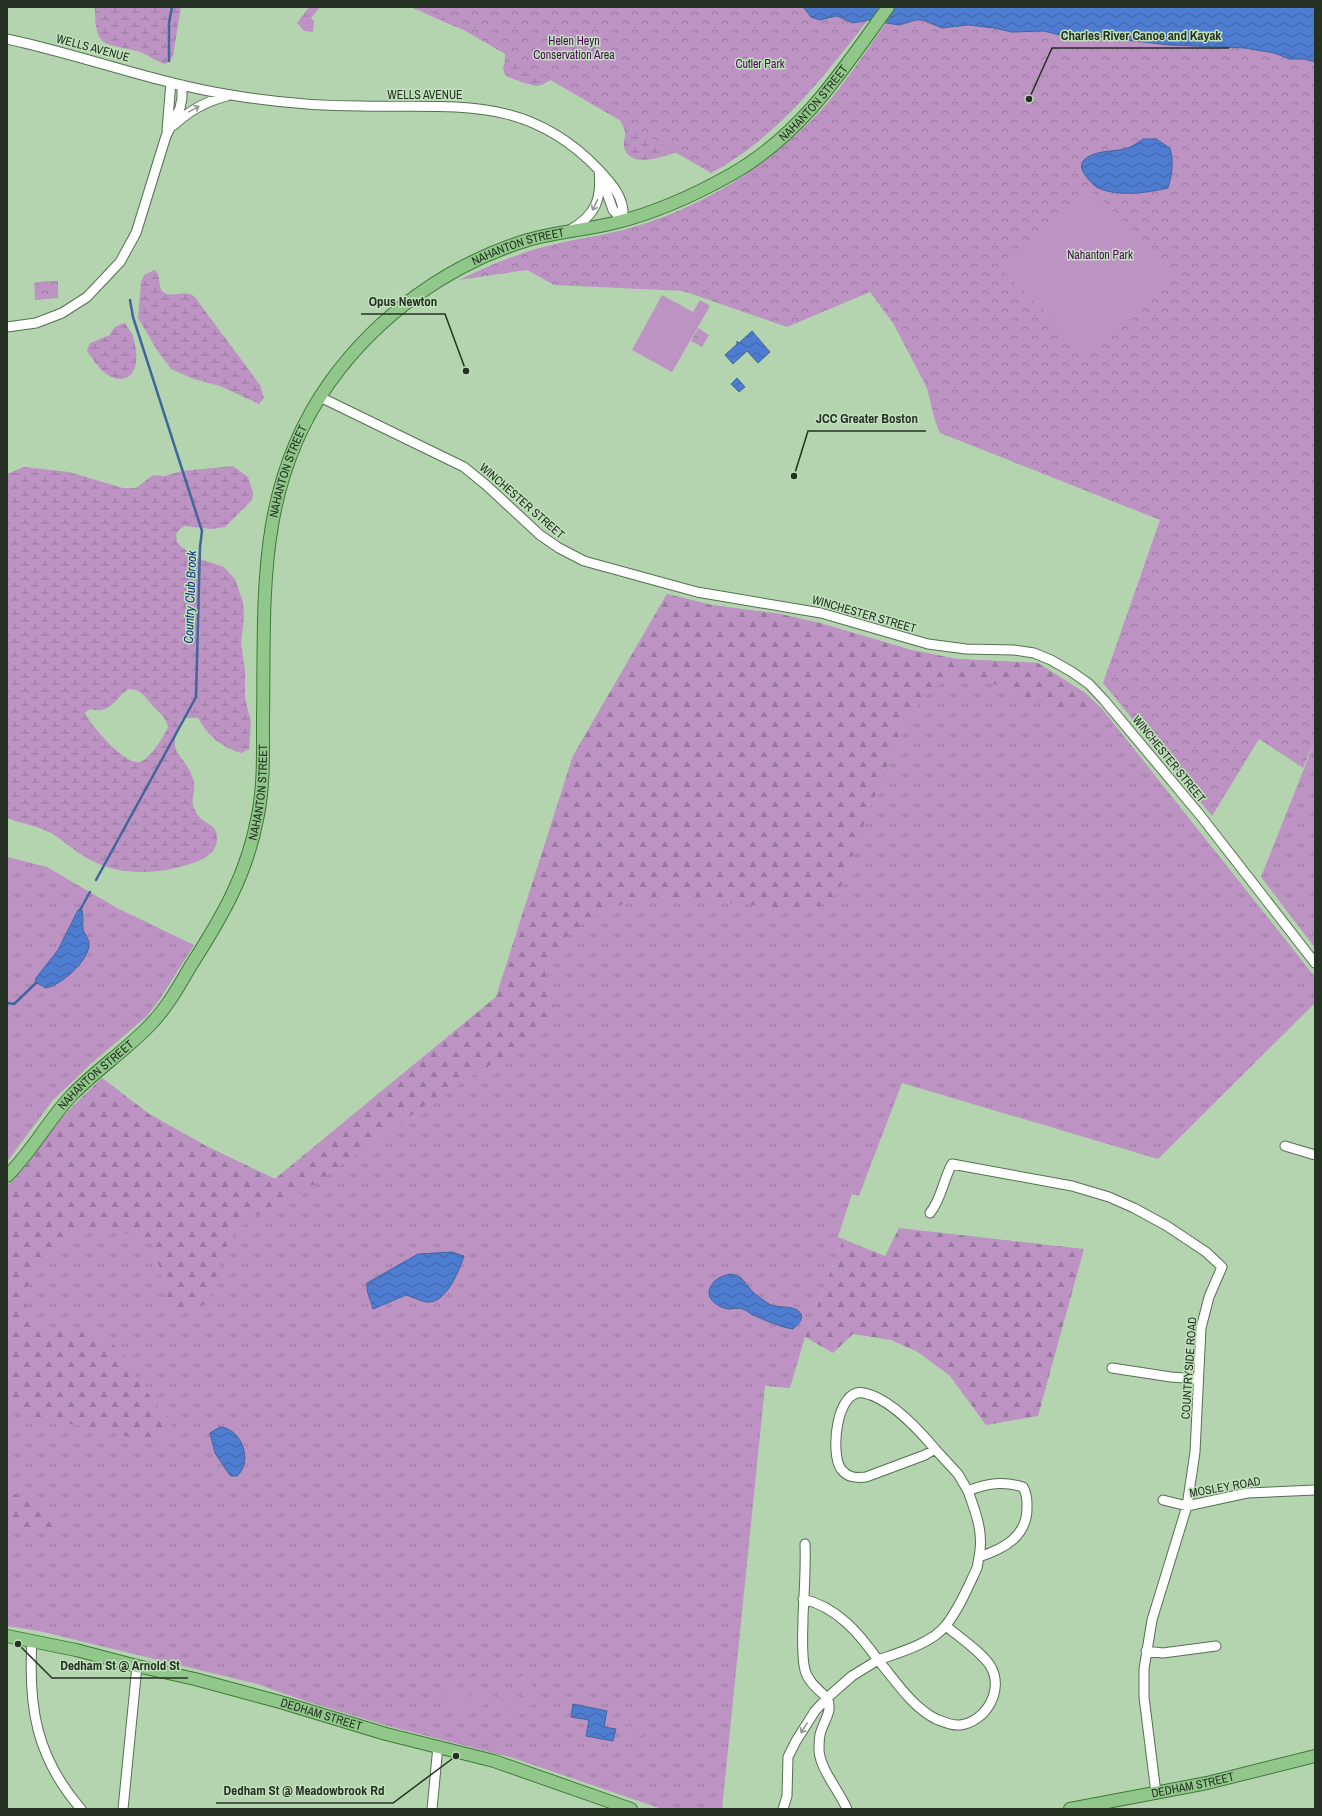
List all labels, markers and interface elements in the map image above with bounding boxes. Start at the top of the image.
callout: Charles River Canoe and Kayak [1052,23,1229,48]
text: Charles River Canoe and Kayak [1061,27,1221,44]
street label: WELLS AVENUE [55,31,131,65]
park label: Helen Heyn Conservation Area [533,33,615,63]
park label: Cutler Park [735,56,785,72]
street label: NAHANTON STREET [776,62,851,145]
street label: WELLS AVENUE [387,87,463,103]
one-way arrow [188,105,200,112]
one-way arrow [591,199,598,211]
street label: NAHANTON STREET [469,224,565,269]
park label: Nahanton Park [1067,247,1133,263]
callout: Opus Newton [361,289,445,314]
text: Opus Newton [369,293,437,310]
callout: JCC Greater Boston [808,406,926,431]
text: JCC Greater Boston [816,410,918,427]
street label: NAHANTON STREET [266,422,311,519]
street label: WINCHESTER STREET [476,460,568,542]
water label: Country Club Brook [180,550,200,644]
street label: WINCHESTER STREET [810,591,918,637]
street label: WINCHESTER STREET [1129,712,1209,806]
street label: NAHANTON STREET [245,744,271,842]
street label: NAHANTON STREET [54,1037,137,1113]
street label: COUNTRYSIDE ROAD [1177,1316,1201,1420]
street label: MOSLEY ROAD [1188,1473,1262,1501]
callout: Dedham St @ Arnold St [52,1653,188,1678]
text: Dedham St @ Arnold St [60,1657,180,1674]
street label: DEDHAM STREET [279,1695,364,1734]
one-way arrow [799,1723,808,1734]
street label: DEDHAM STREET [1150,1769,1236,1801]
callout: Dedham St @ Meadowbrook Rd [216,1778,393,1803]
text: Dedham St @ Meadowbrook Rd [224,1782,384,1799]

